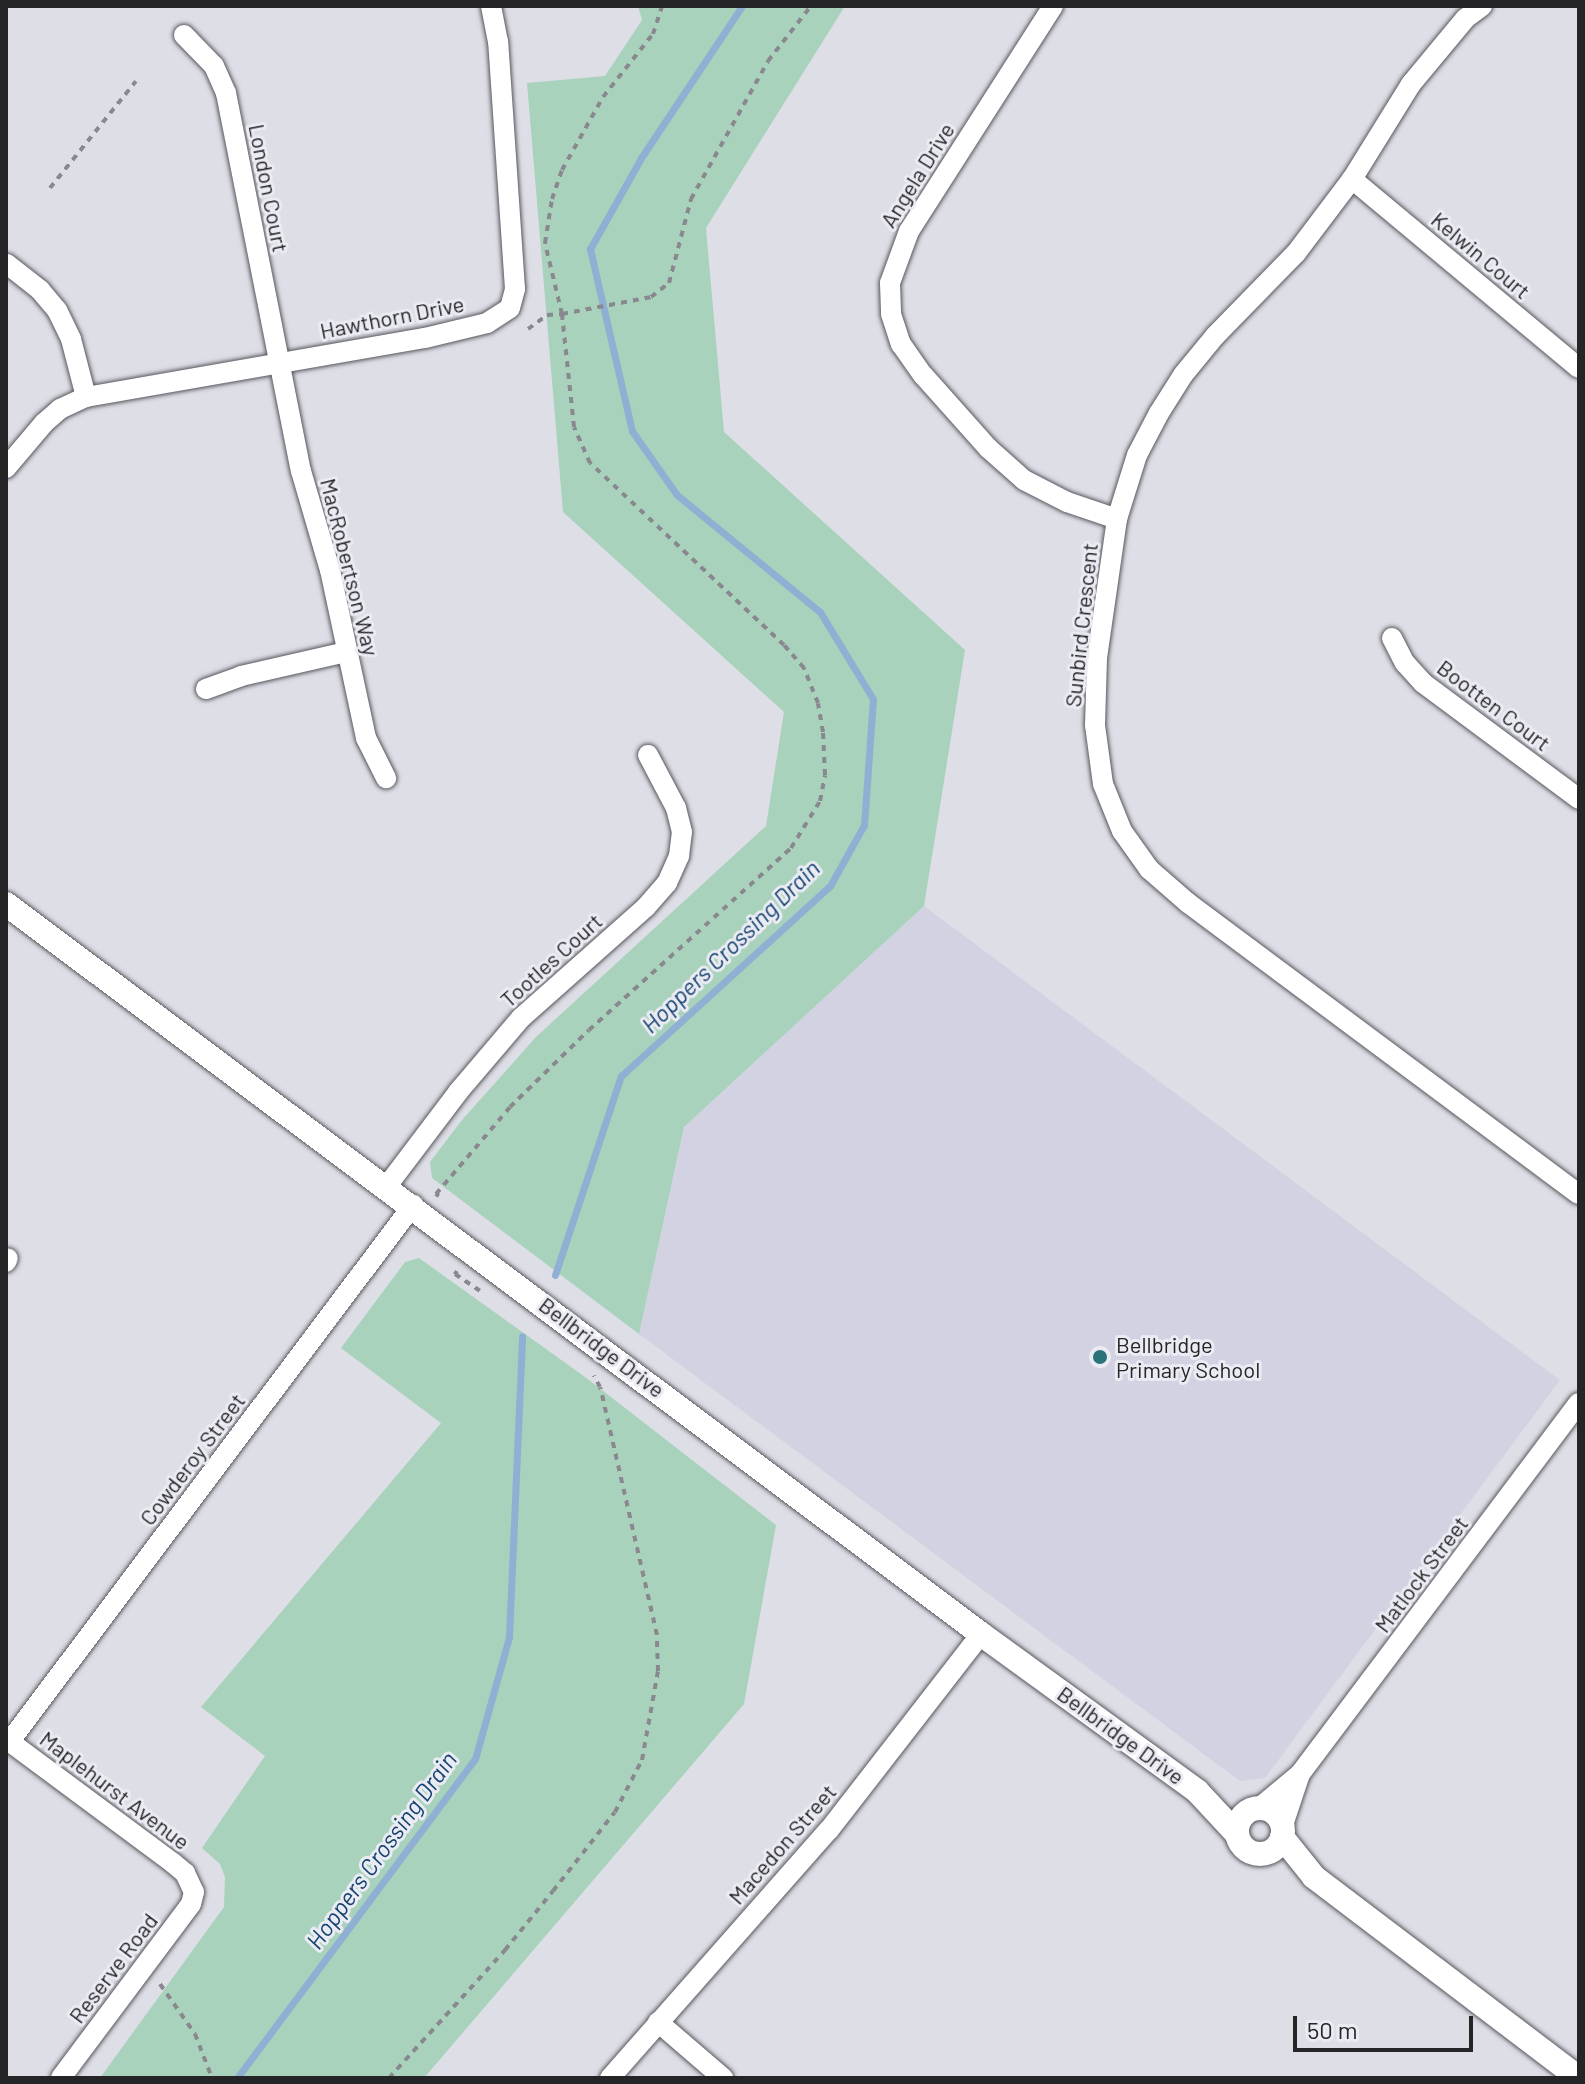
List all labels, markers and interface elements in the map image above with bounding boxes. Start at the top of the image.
street label: Angela Drive [874,118,960,232]
street label: London Court [244,122,294,254]
street label: Kelwin Court [1426,206,1536,304]
street label: Hawthorn Drive [318,290,466,344]
street label: MacRobertson Way [315,475,385,659]
street label: Sunbird Crescent [1059,542,1103,708]
street label: Bootten Court [1432,654,1556,756]
water label: Hoppers Crossing Drain [635,853,825,1039]
street label: Tootles Court [495,907,607,1013]
street label: Bellbridge Drive [534,1291,670,1403]
place label: Bellbridge Primary School [1116,1331,1260,1382]
marker: Bellbridge Primary School [1091,1348,1109,1366]
street label: Cowderoy Street [134,1388,250,1530]
street label: Matlock Street [1369,1511,1473,1637]
street label: Bellbridge Drive [1052,1680,1190,1790]
street label: Maplehurst Avenue [35,1725,195,1855]
water label: Hoppers Crossing Drain [300,1746,462,1954]
street label: Macedon Street [723,1779,841,1909]
street label: Reserve Road [63,1908,163,2028]
scale bar [1297,2000,1477,2050]
text: 50 m [1307,2015,1358,2044]

